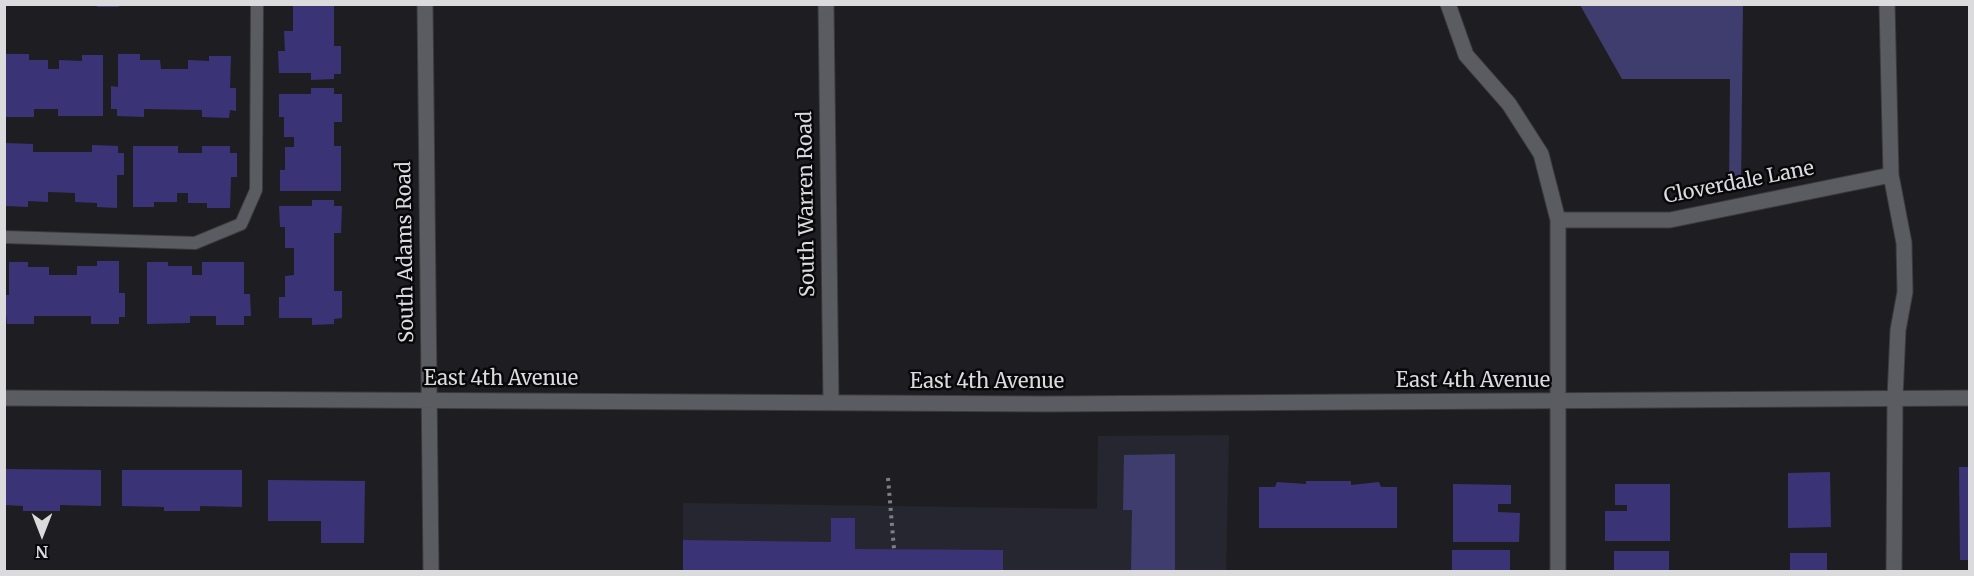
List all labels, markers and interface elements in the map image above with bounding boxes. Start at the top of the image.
street label: South Warren Road [793,111,821,297]
street label: Cloverdale Lane [1662,157,1816,209]
street label: South Adams Road [392,161,420,343]
street label: East 4th Avenue [424,367,578,391]
street label: East 4th Avenue [1396,369,1550,393]
street label: East 4th Avenue [910,370,1064,394]
north arrow [12,504,72,564]
text: N [36,542,48,562]

